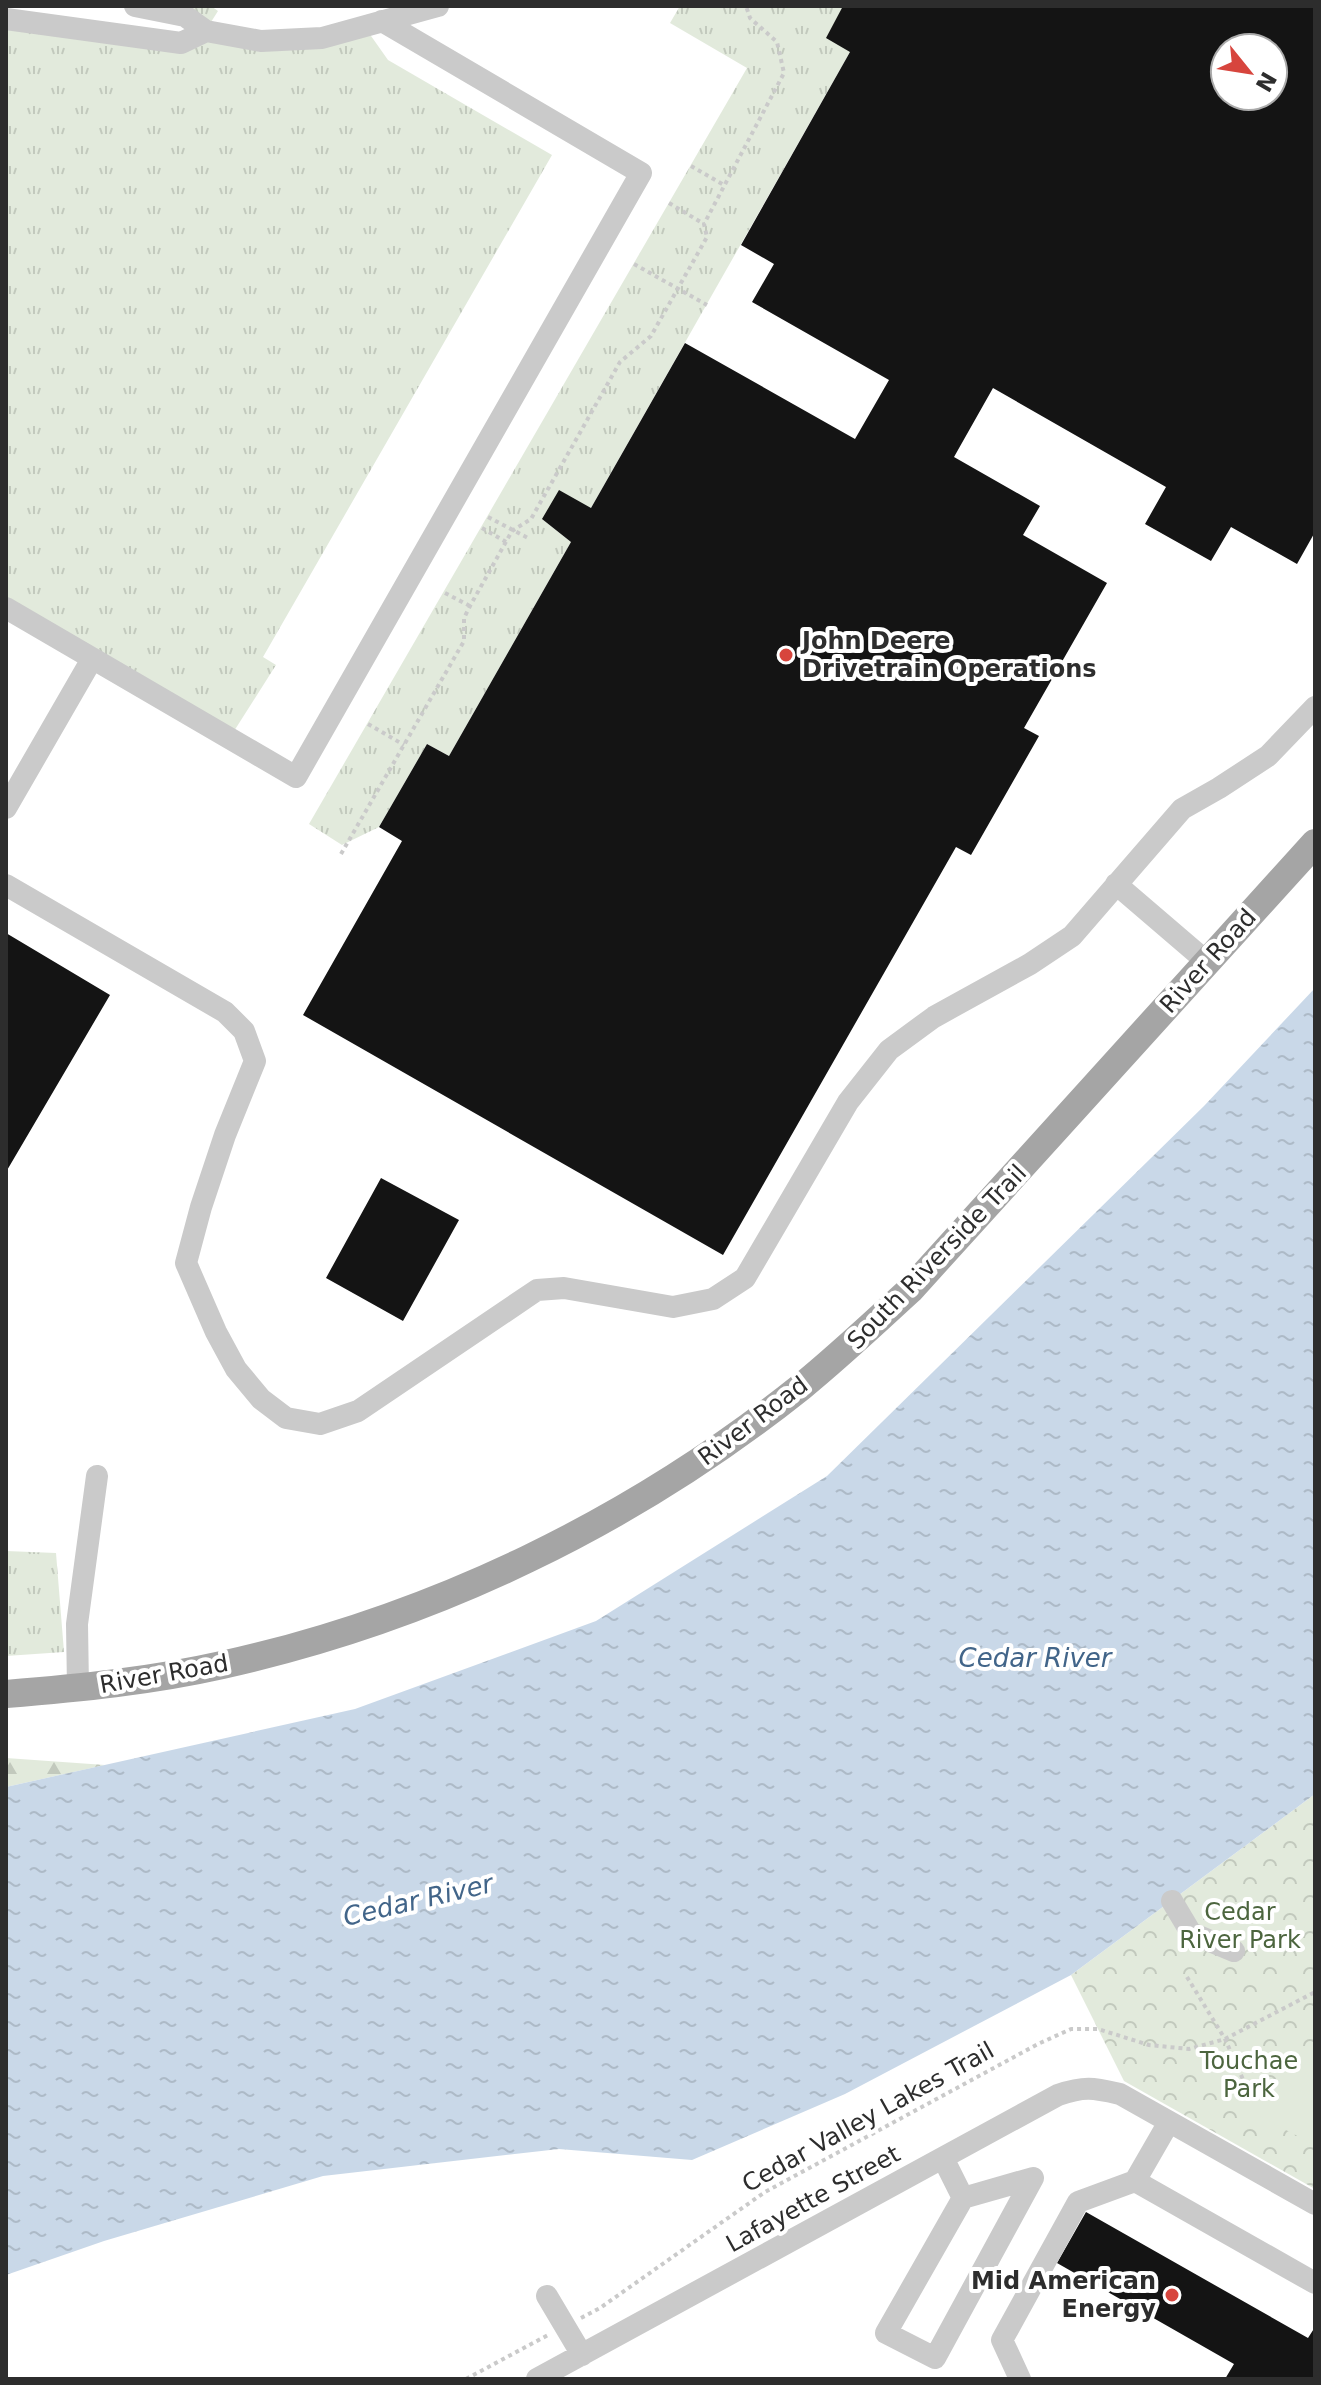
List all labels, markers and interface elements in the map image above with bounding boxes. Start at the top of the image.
north arrow [1209,32,1289,112]
text: N [1250,68,1281,96]
place label: John Deere Drivetrain Operations [800,627,1097,683]
marker: John Deere Drivetrain Operations [777,646,795,664]
street label: River Road [1154,903,1262,1019]
street label: South Riverside Trail [842,1159,1032,1355]
street label: River Road [693,1371,813,1471]
water label: Cedar River [959,1643,1114,1673]
street label: River Road [98,1649,230,1699]
water label: Cedar River [340,1868,498,1932]
park label: Cedar River Park [1179,1898,1301,1954]
street label: Cedar Valley Lakes Trail [737,2036,999,2198]
park label: Touchae Park [1199,2047,1298,2103]
street label: Lafayette Street [721,2140,905,2258]
place label: Mid American Energy [971,2267,1156,2323]
marker: Mid American Energy [1163,2286,1181,2304]

